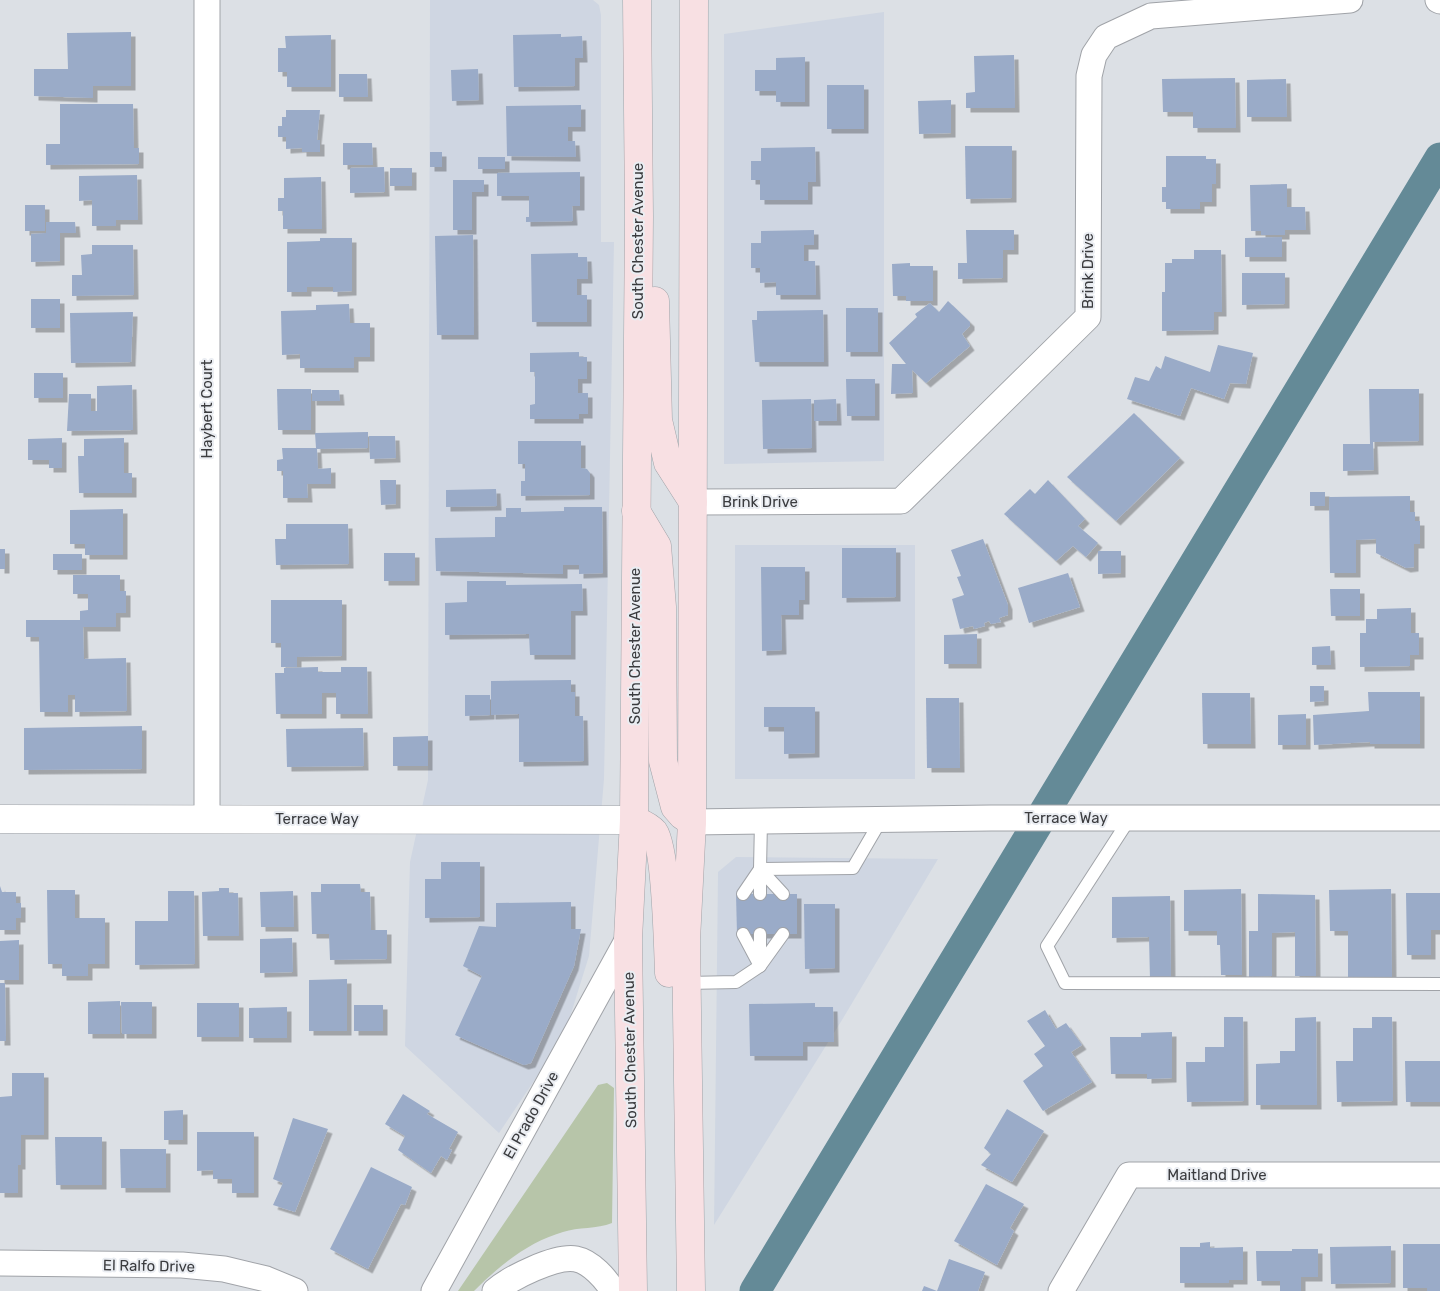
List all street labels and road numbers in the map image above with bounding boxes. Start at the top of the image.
street label: South Chester Avenue [629,163,647,319]
street label: Brink Drive [1079,233,1097,309]
street label: Haybert Court [198,359,216,458]
street label: Brink Drive [722,493,798,511]
street label: South Chester Avenue [626,568,644,724]
street label: Terrace Way [1024,809,1108,827]
street label: Terrace Way [275,810,359,828]
street label: South Chester Avenue [620,972,640,1128]
street label: El Prado Drive [500,1068,562,1162]
street label: Maitland Drive [1167,1166,1267,1184]
street label: El Ralfo Drive [103,1256,195,1276]

